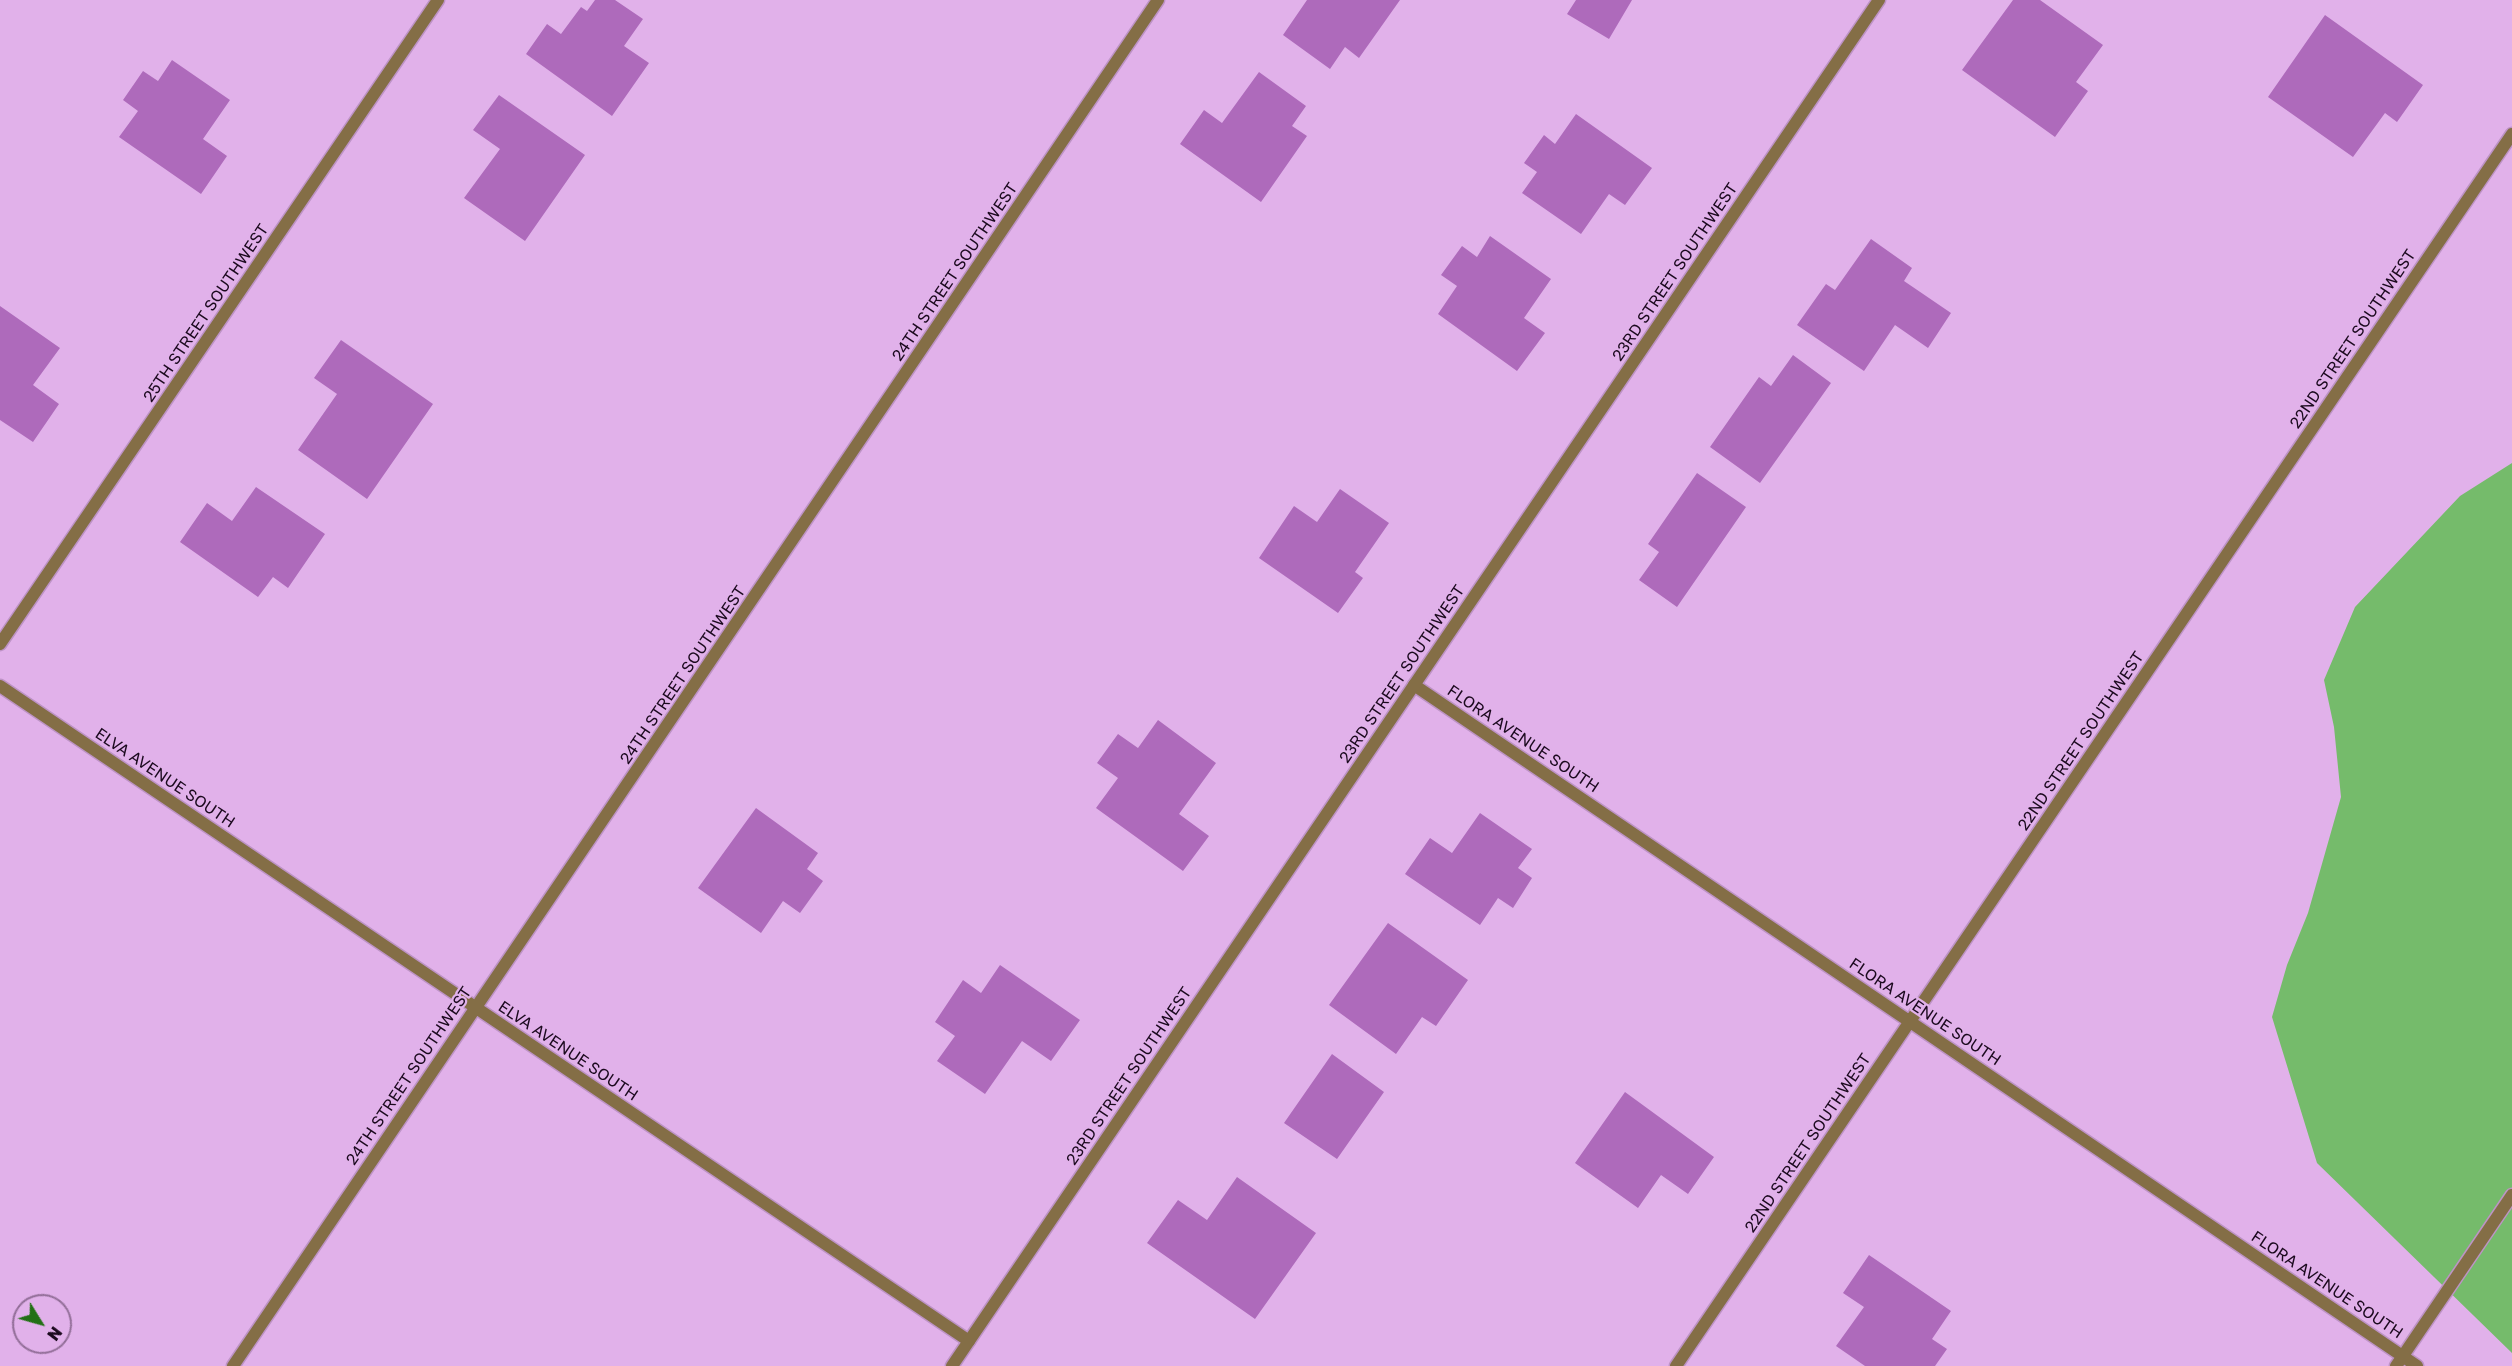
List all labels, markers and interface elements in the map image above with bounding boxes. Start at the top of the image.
street label: 24TH STREET SOUTHWEST [888,179,1022,365]
street label: 23RD STREET SOUTHWEST [1608,180,1742,364]
street label: 25TH STREET SOUTHWEST [139,221,273,405]
street label: 22ND STREET SOUTHWEST [2286,246,2420,432]
street label: 24TH STREET SOUTHWEST [616,582,750,768]
street label: 23RD STREET SOUTHWEST [1335,582,1469,766]
street label: 22ND STREET SOUTHWEST [2014,648,2148,834]
street label: FLORA AVENUE SOUTH [1444,681,1602,797]
street label: ELVA AVENUE SOUTH [91,724,239,832]
street label: FLORA AVENUE SOUTH [1846,954,2004,1070]
street label: 24TH STREET SOUTHWEST [342,983,476,1169]
street label: 23RD STREET SOUTHWEST [1062,984,1196,1168]
street label: ELVA AVENUE SOUTH [494,997,642,1105]
street label: 22ND STREET SOUTHWEST [1741,1050,1875,1236]
street label: FLORA AVENUE SOUTH [2248,1227,2406,1343]
north arrow [12,1294,72,1354]
text: N [43,1323,66,1345]

